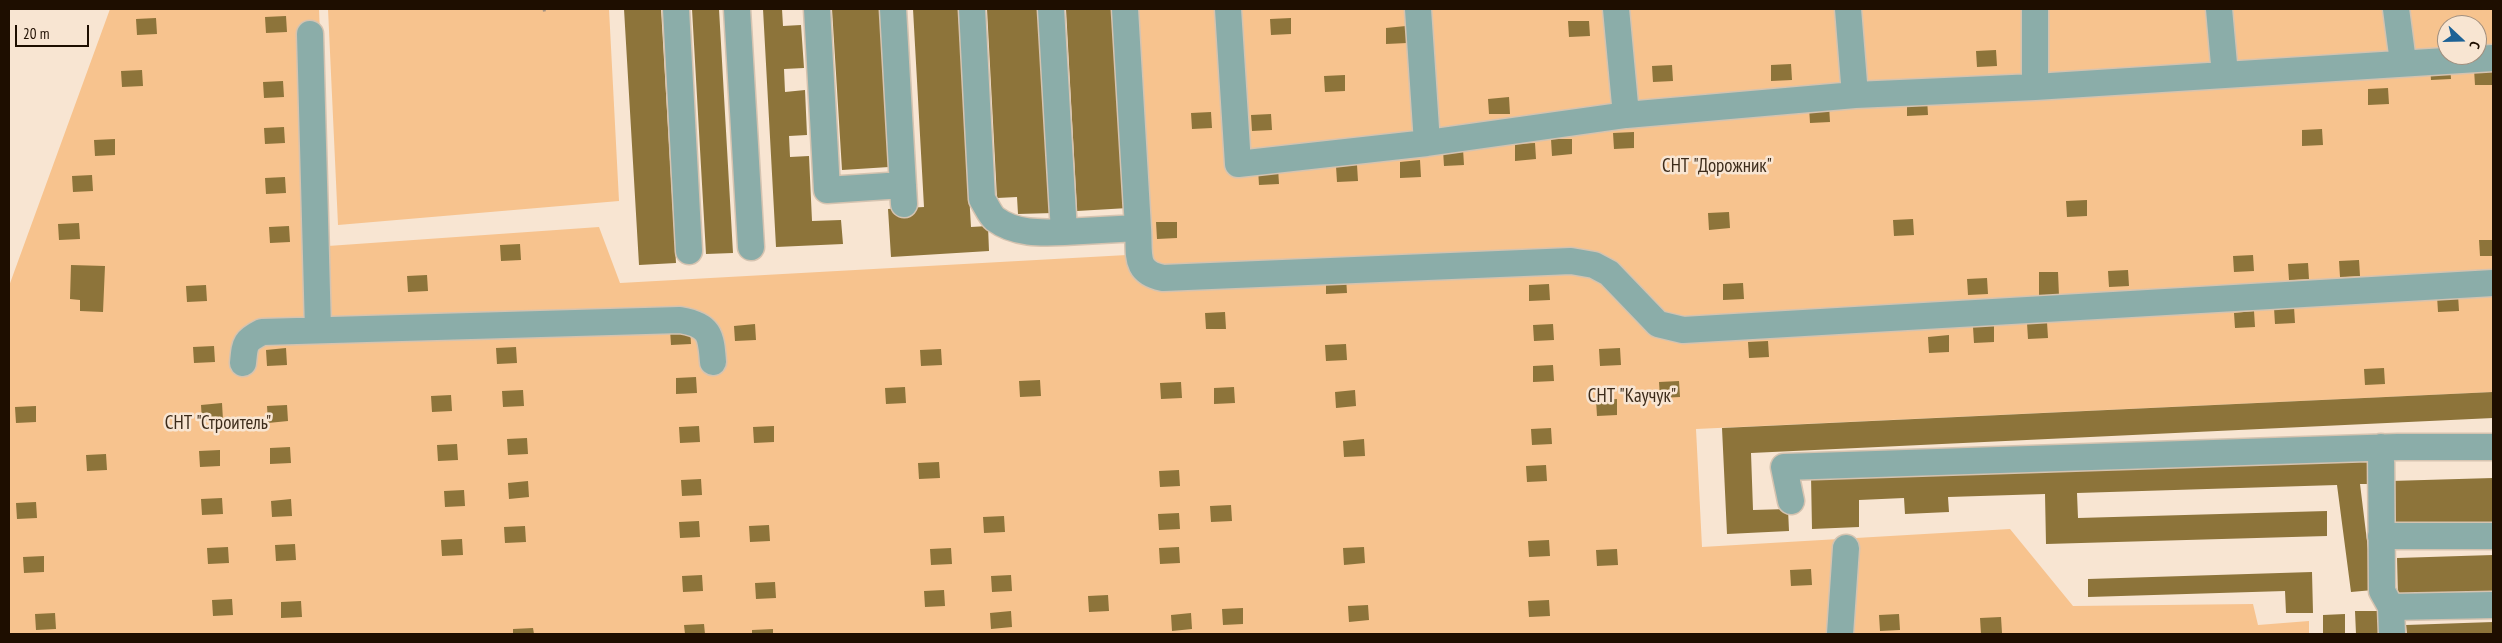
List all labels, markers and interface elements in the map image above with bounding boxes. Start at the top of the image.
scale bar [18,15,91,47]
north arrow [2437,15,2487,65]
text: 20 m [23,24,49,43]
text: С [2466,39,2485,51]
park label: СНТ "Дорожник" [1662,156,1772,178]
park label: СНТ "Каучук" [1588,386,1676,408]
park label: СНТ "Строитель" [165,413,271,435]

